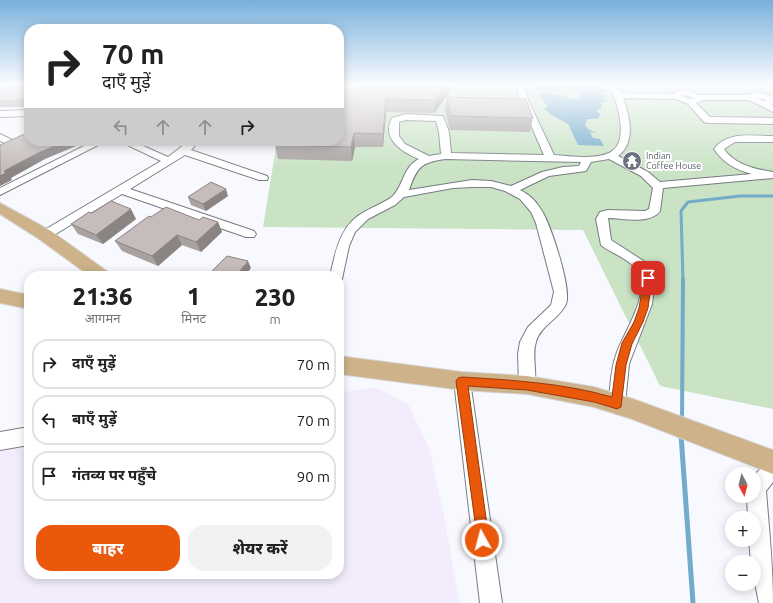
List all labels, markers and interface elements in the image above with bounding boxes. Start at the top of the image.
text: 70 m [102,38,164,69]
icon: right [36,40,88,92]
text: दाएँ मुड़ें [102,71,151,91]
icon: left [110,116,132,138]
icon: ahead [152,116,174,138]
icon: ahead [194,116,216,138]
icon: right [236,116,258,138]
temple icon: Indian Coffee House [621,150,643,172]
place label: Indian Coffee House [646,151,701,171]
pin [631,261,665,295]
icon: arrive [637,267,659,289]
text: 21:36 [73,283,133,310]
text: 1 [187,283,200,310]
text: 230 [255,284,295,311]
text: आगमन [85,311,120,325]
text: मिनट [181,311,206,325]
text: m [269,312,281,326]
icon: right [38,353,60,375]
text: दाएँ मुड़ें [72,354,116,371]
text: 70 m [297,356,330,373]
icon: left [38,409,60,431]
text: बाएँ मुड़ें [72,410,117,427]
text: 70 m [297,412,330,429]
icon: arrive [38,465,60,487]
text: गंतव्य पर पहुँचे [72,466,156,483]
north arrow [725,467,761,503]
map controls [725,467,761,591]
text: 90 m [297,468,330,485]
button: + [725,511,761,547]
position arrow [461,519,503,561]
button: बाहर [36,525,180,571]
button: शेयर करें [188,525,332,571]
button: − [725,555,761,591]

